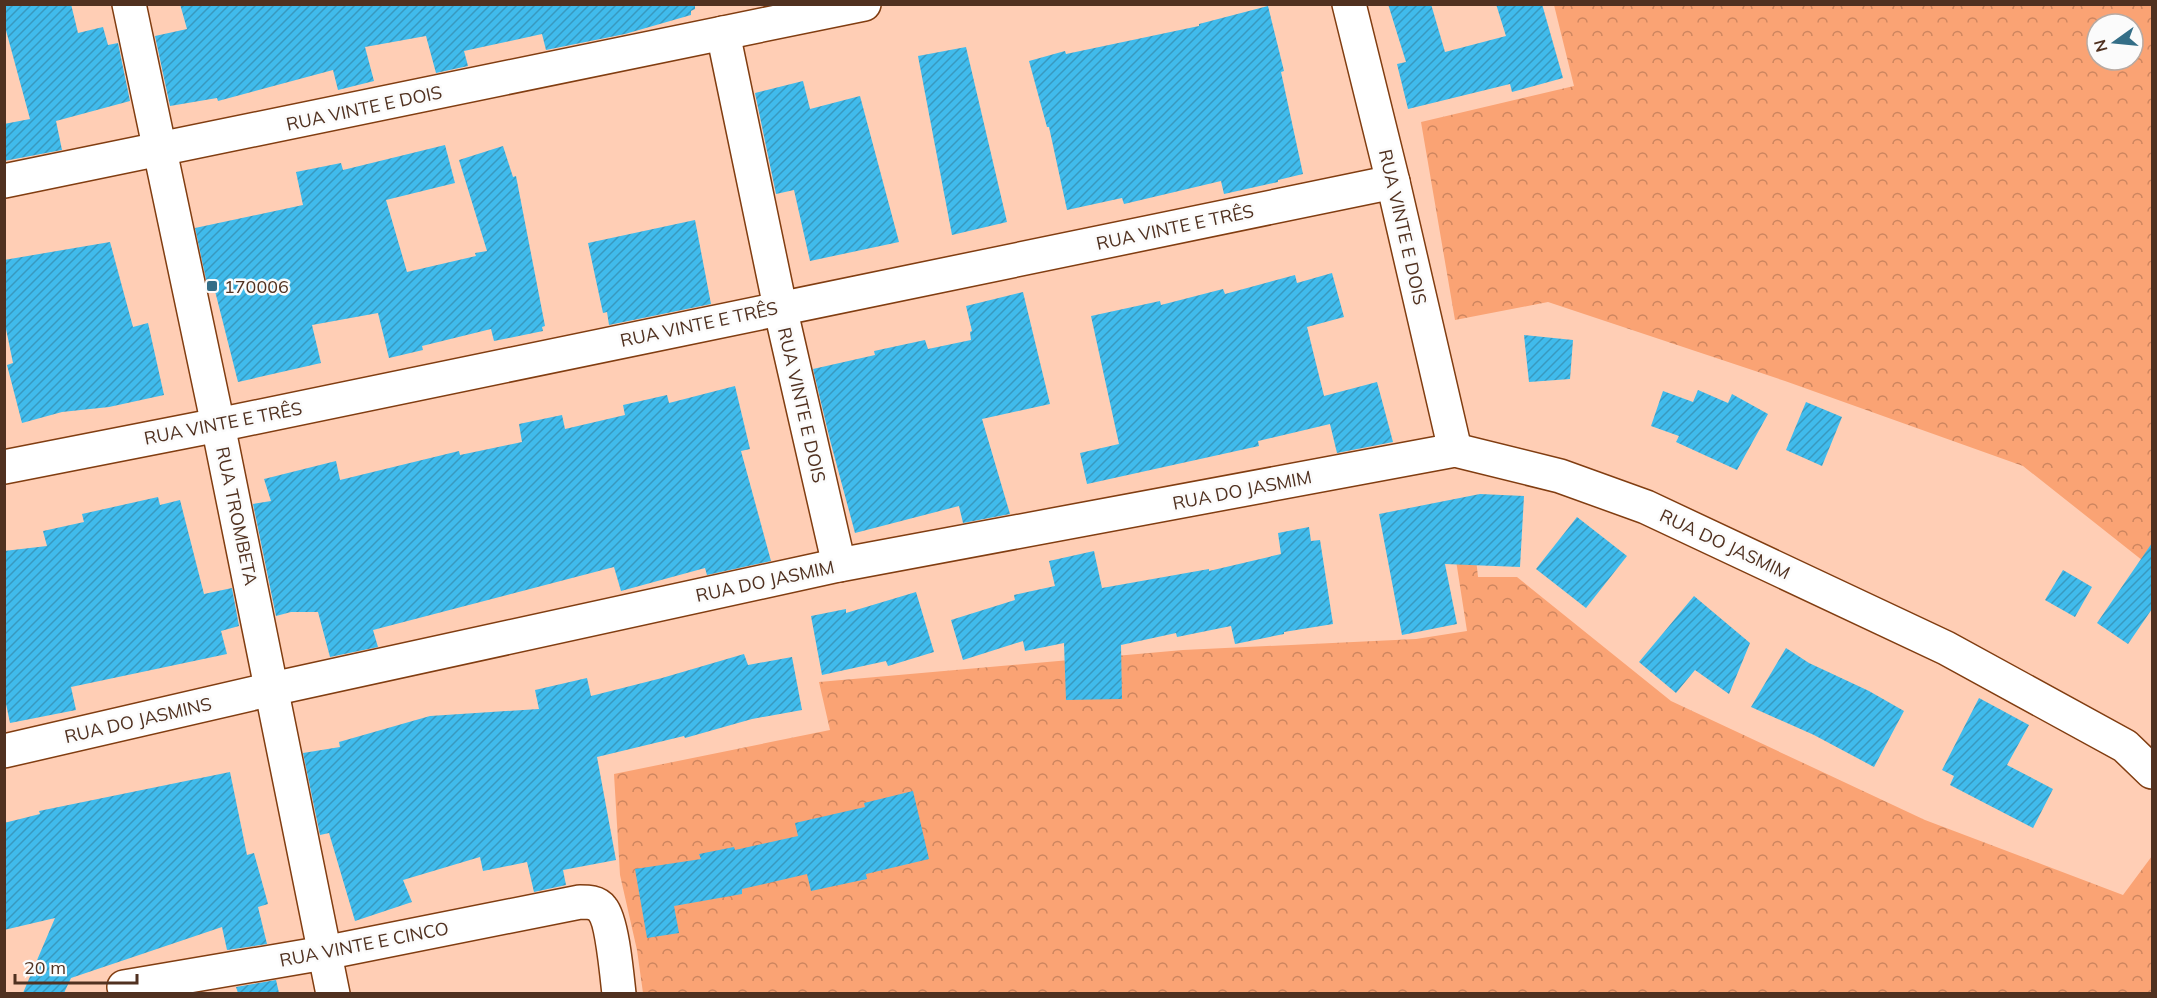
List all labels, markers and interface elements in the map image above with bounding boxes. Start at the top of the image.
north arrow [2085,12,2145,72]
text: N [2089,37,2112,54]
street label: RUA VINTE E DOIS [284,80,444,136]
street label: RUA VINTE E DOIS [1374,147,1432,307]
street label: RUA VINTE E TRÊS [1094,199,1256,255]
place label: 170006 [224,275,289,298]
marker: 170006 [205,279,219,293]
street label: RUA VINTE E TRÊS [618,296,780,352]
street label: RUA VINTE E DOIS [773,325,831,485]
street label: RUA VINTE E TRÊS [142,396,304,450]
street label: RUA TROMBETA [211,444,263,588]
street label: RUA DO JASMIM [1170,465,1314,515]
street label: RUA DO JASMIM [1656,504,1794,584]
street label: RUA DO JASMIM [694,555,836,607]
street label: RUA DO JASMINS [62,692,214,748]
street label: RUA VINTE E CINCO [277,916,451,972]
scale bar [15,947,136,985]
text: 20 m [24,956,66,979]

